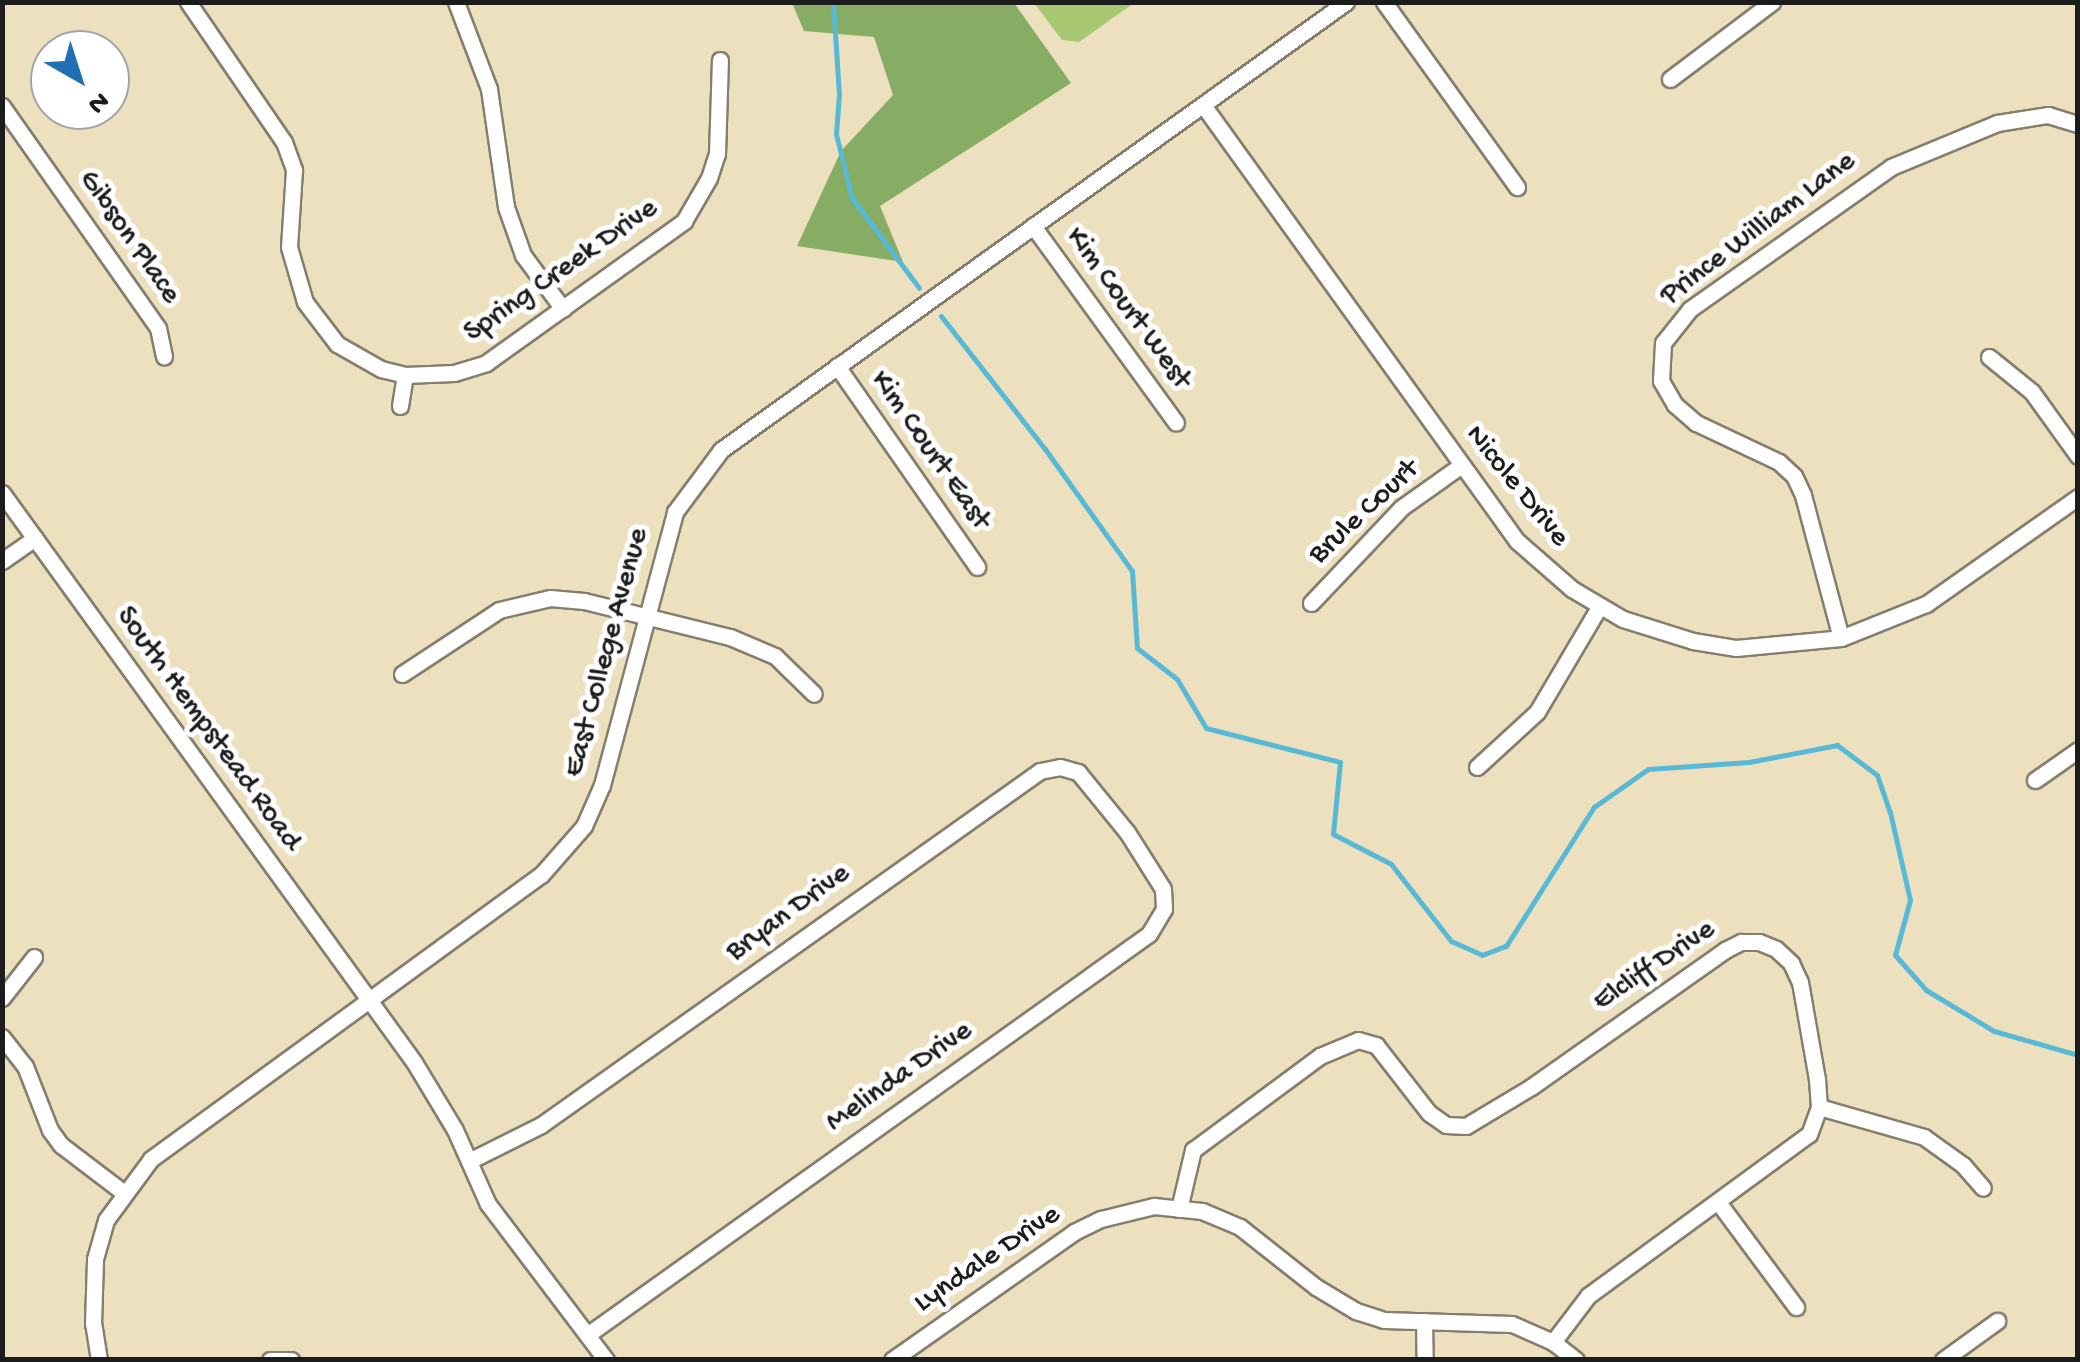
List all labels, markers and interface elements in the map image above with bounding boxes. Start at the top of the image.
north arrow [30,30,130,130]
text: N [80,84,115,121]
street label: Prince William Lane [1654,145,1864,315]
street label: Gibson Place [69,164,187,312]
street label: Spring Creek Drive [458,192,666,352]
street label: Kim Court West [1056,221,1198,397]
street label: Kim Court East [861,365,997,537]
street label: Nicole Drive [1456,419,1576,555]
street label: Brule Court [1302,453,1428,573]
street label: East College Avenue [557,525,659,781]
street label: South Hempstead Road [106,601,308,859]
street label: Bryan Drive [720,857,858,971]
street label: Elcliff Drive [1587,913,1723,1021]
street label: Melinda Drive [820,1014,980,1142]
street label: Lyndale Drive [908,1198,1068,1322]

